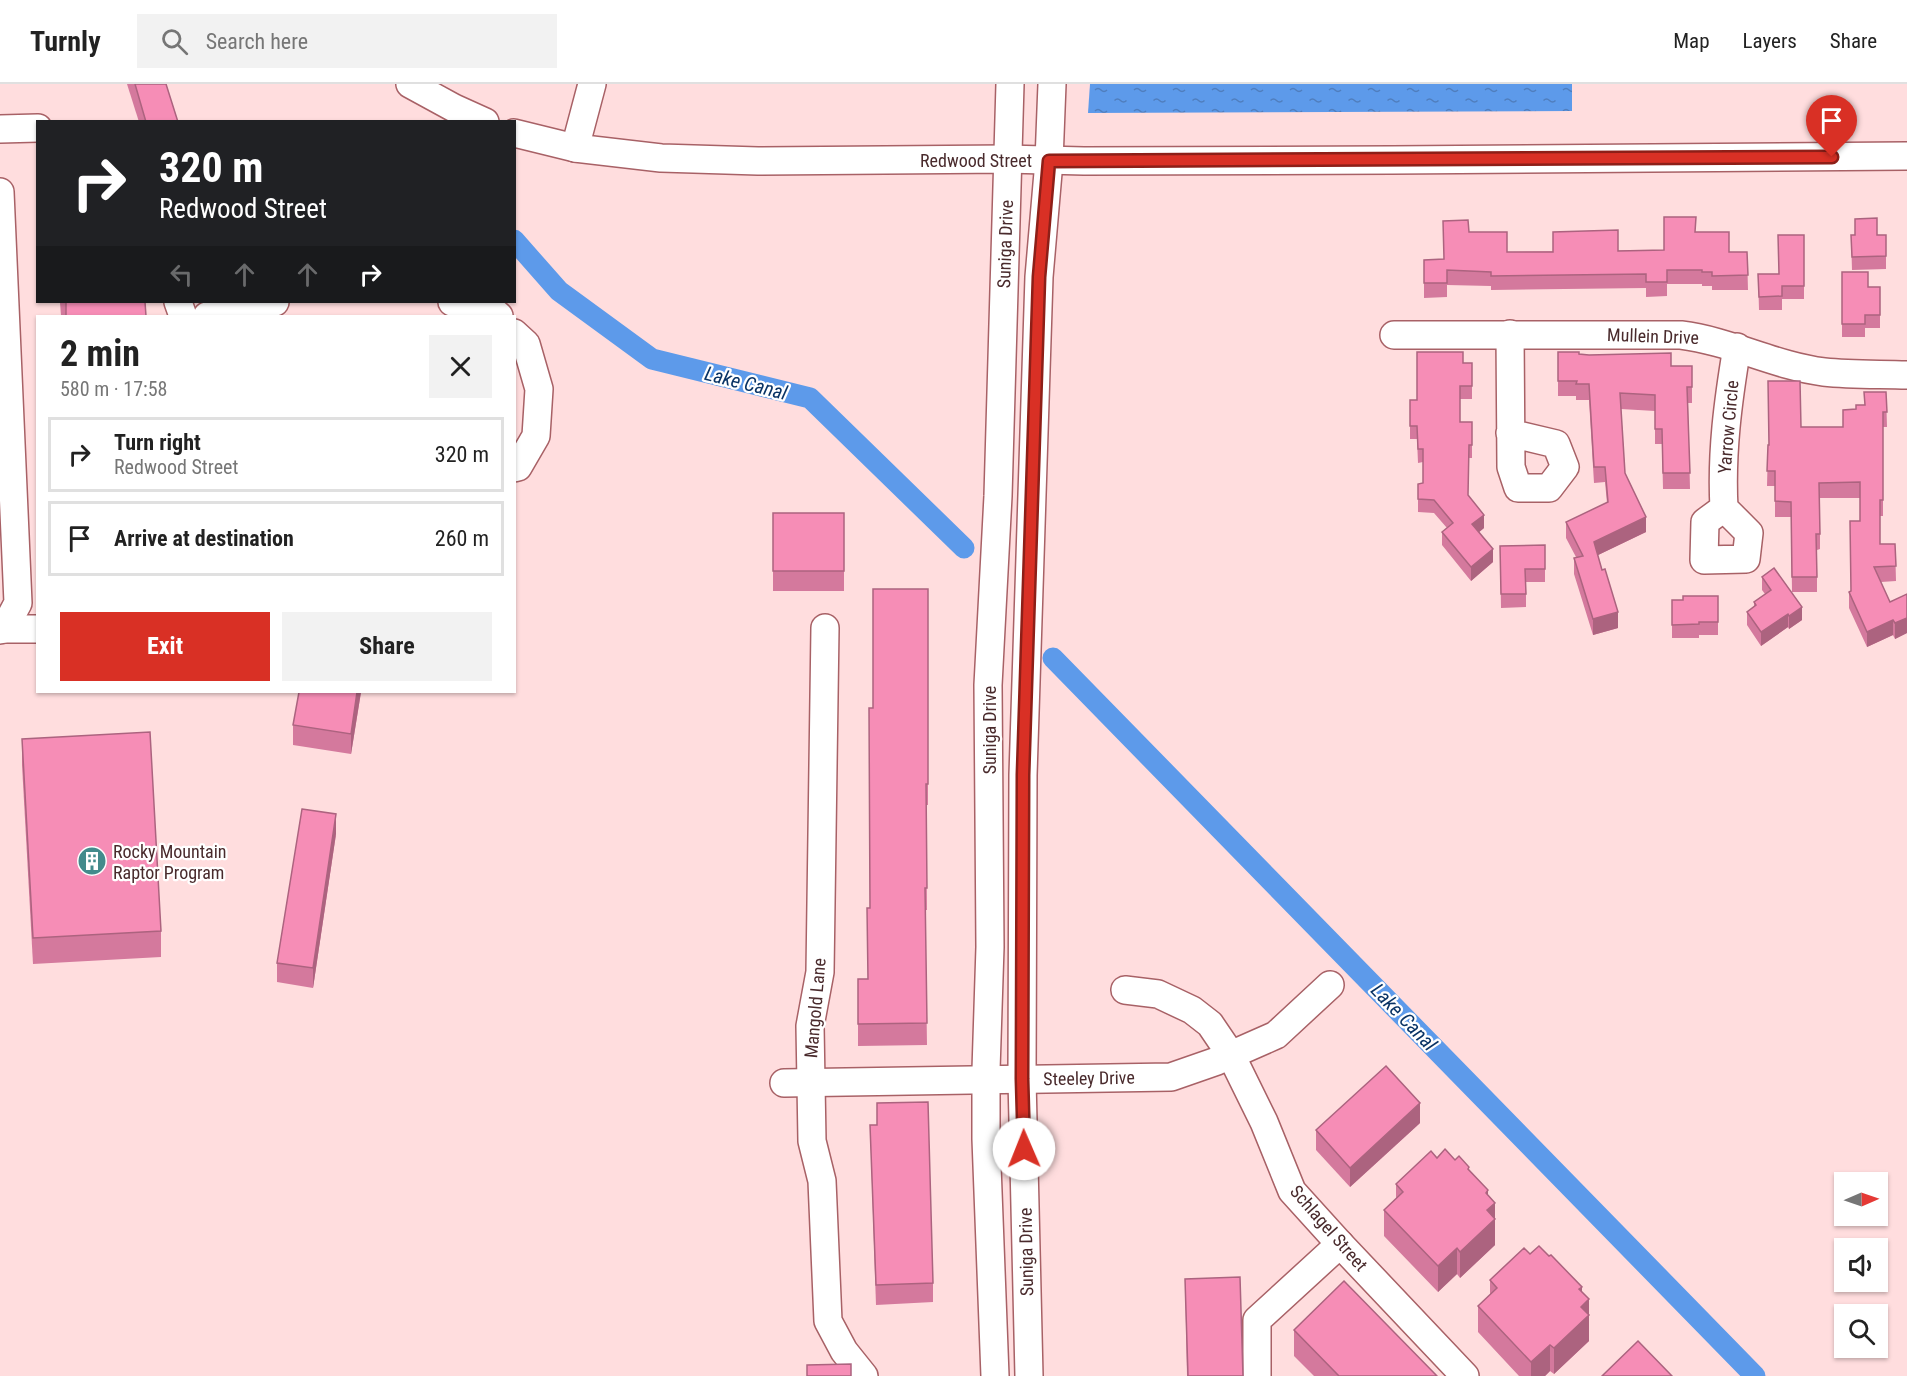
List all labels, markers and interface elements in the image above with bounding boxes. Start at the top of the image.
search box [137,14,557,68]
text: Turnly [30,25,101,58]
icon: search [158,25,191,58]
text: Search here [206,29,308,54]
text: Map [1673,29,1710,53]
text: Layers [1743,29,1797,53]
text: Share [1830,29,1877,53]
pin [1806,95,1857,157]
icon: arrive [1815,104,1848,137]
text: 320 m [159,143,264,192]
icon: right [60,144,138,222]
street label: Redwood Street [920,150,1032,171]
text: Redwood Street [159,193,327,225]
street label: Suniga Drive [993,199,1017,289]
icon: left [165,258,198,291]
icon: ahead [228,258,261,291]
icon: ahead [291,258,324,291]
icon: right [354,258,387,291]
street label: Mullein Drive [1607,324,1699,348]
text: 2 min [60,333,140,375]
button: close [429,335,492,398]
water label: Lake Canal [702,361,790,405]
text: 580 m · 17:58 [60,377,167,401]
street label: Yarrow Circle [1713,379,1743,475]
text: Turn right [114,430,201,455]
icon: right [63,438,96,471]
text: 320 m [435,442,489,467]
text: Redwood Street [114,455,238,479]
icon: arrive [63,522,96,555]
text: Arrive at destination [114,526,294,551]
text: 260 m [435,526,489,551]
button: Exit [60,612,270,681]
button: Share [282,612,492,681]
street label: Suniga Drive [979,686,1000,774]
place label: Rocky Mountain Raptor Program [113,841,227,883]
building icon: Rocky Mountain Raptor Program [76,845,108,877]
street label: Mangold Lane [800,957,830,1059]
water label: Lake Canal [1366,978,1442,1056]
street label: Steeley Drive [1043,1067,1135,1089]
position arrow [992,1117,1056,1181]
north arrow [1834,1172,1888,1226]
map controls [1834,1172,1888,1358]
street label: Schlagel Street [1286,1181,1372,1275]
street label: Suniga Drive [1015,1208,1037,1296]
button: sound [1834,1238,1888,1292]
button: search [1834,1304,1888,1358]

